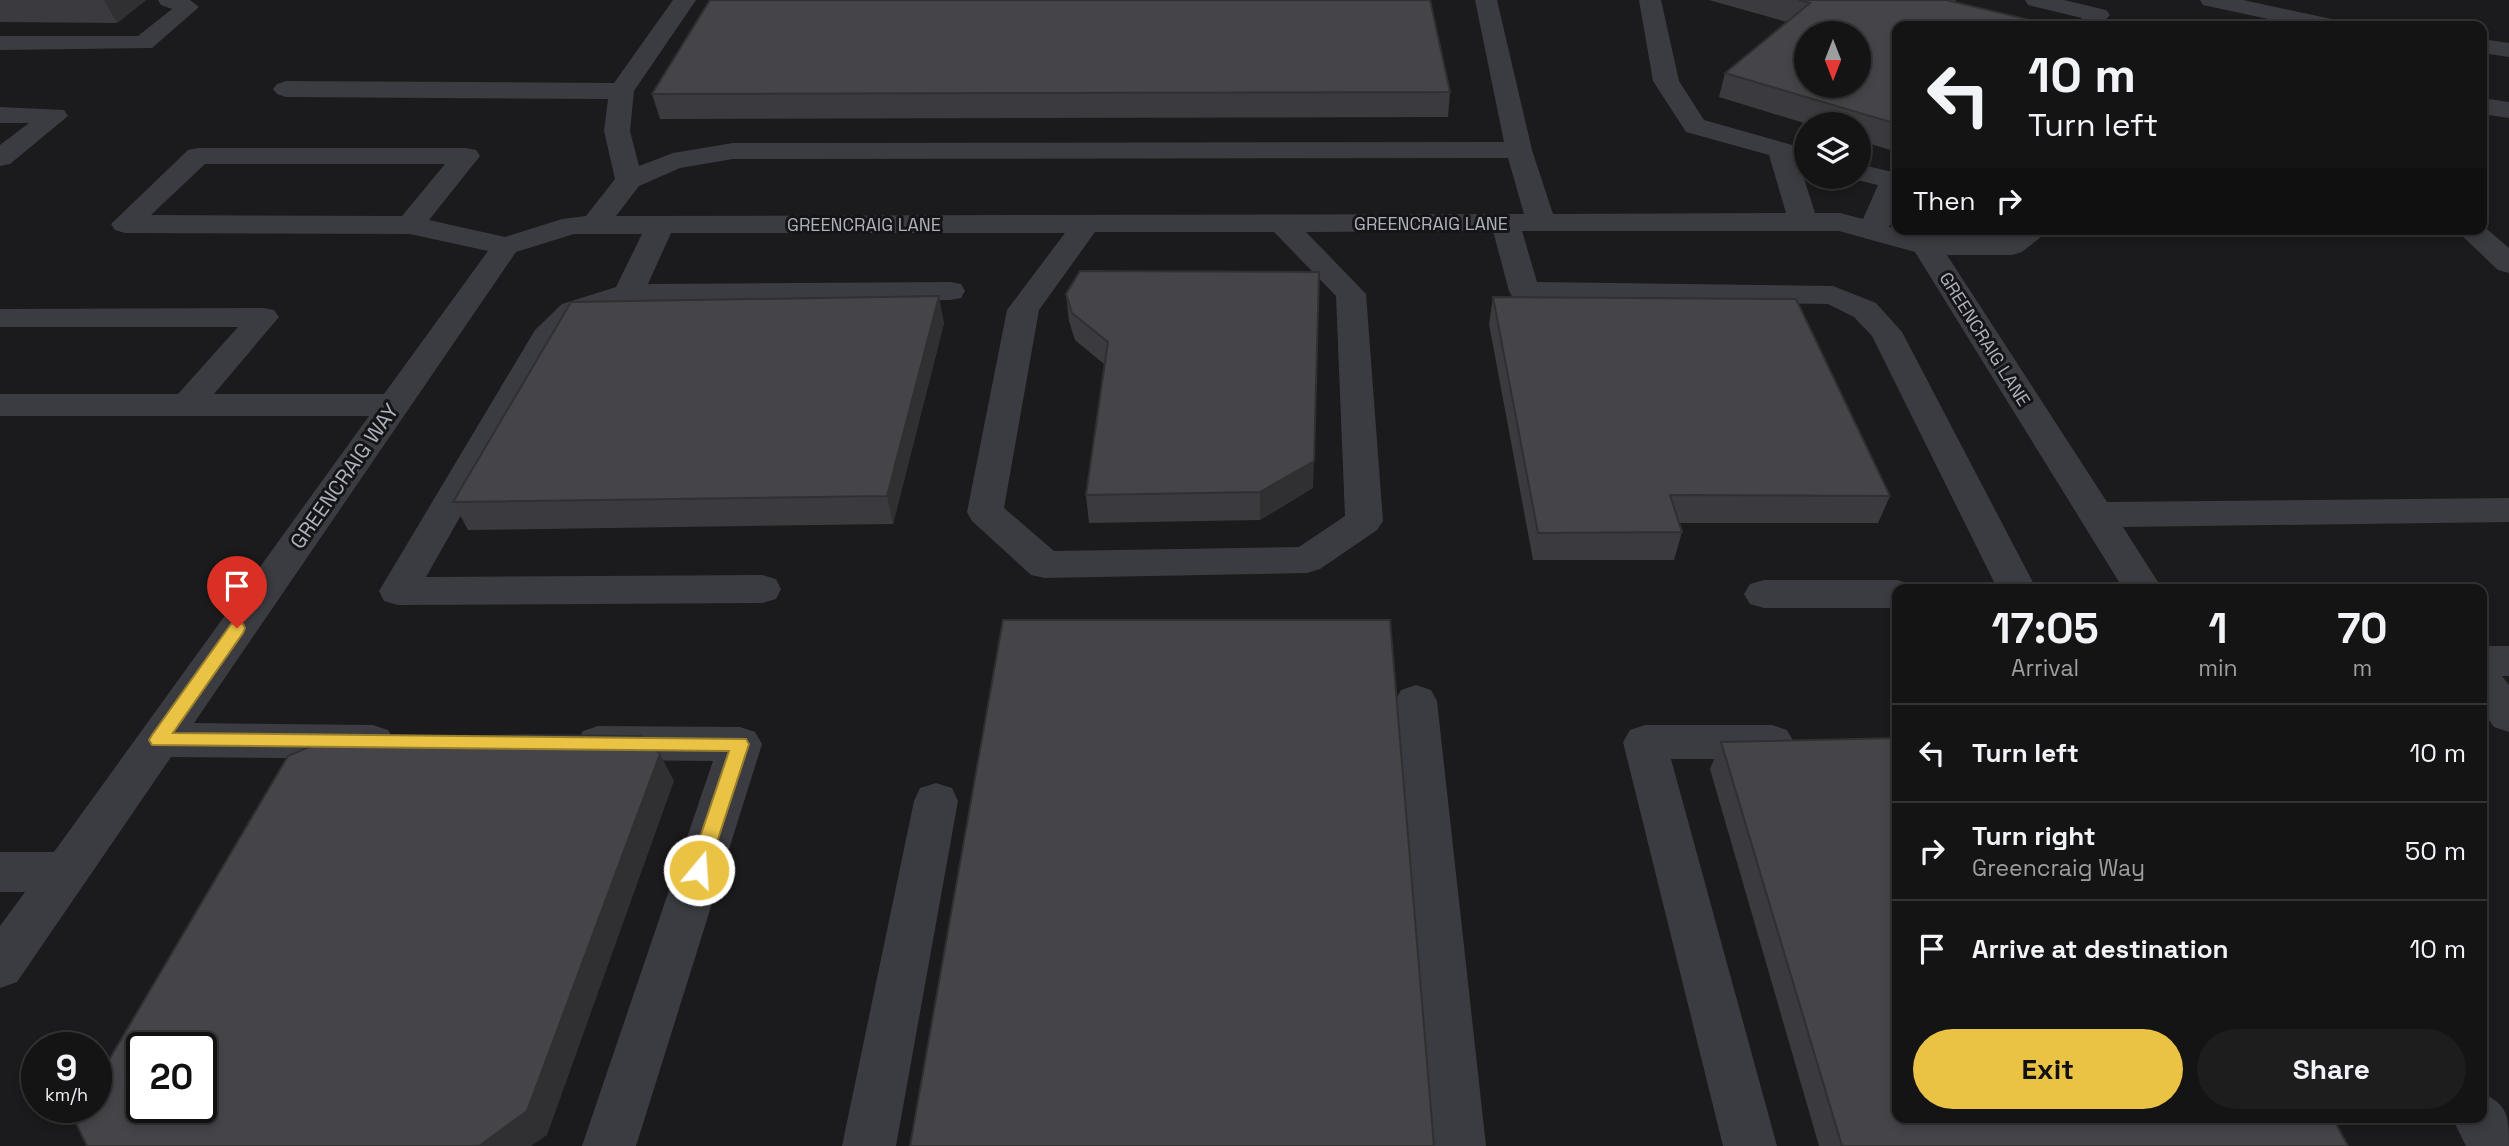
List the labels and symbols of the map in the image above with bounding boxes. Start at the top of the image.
north arrow [1794,21,1871,98]
street label: GREENCRAIG LANE [1354,212,1508,235]
street label: GREENCRAIG LANE [787,213,941,236]
street label: GREENCRAIG LANE [1934,268,2036,410]
street label: GREENCRAIG WAY [284,398,404,554]
pin [207,556,267,628]
position arrow [662,833,736,907]
speed limit sign: 20 [126,1032,217,1123]

